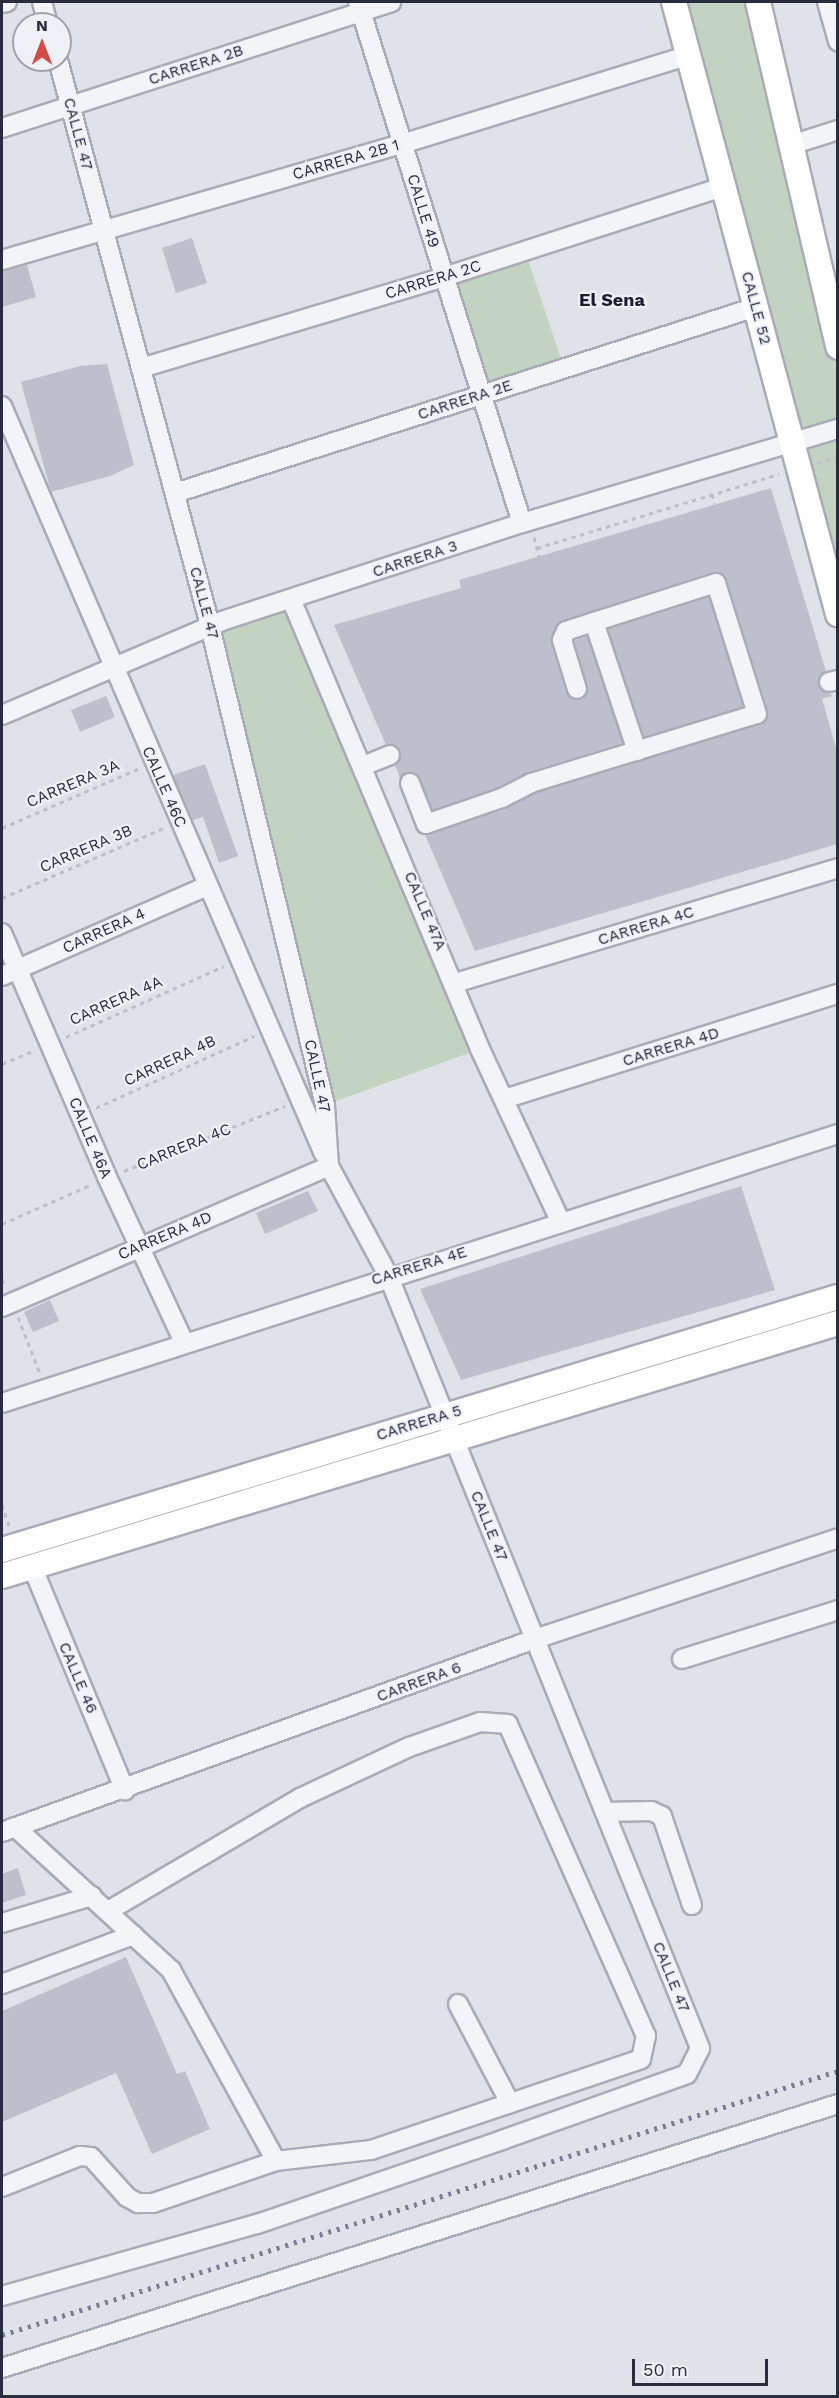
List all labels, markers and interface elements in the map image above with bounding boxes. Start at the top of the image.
north arrow [12,12,72,72]
text: N [36,16,48,35]
street label: CARRERA 2B [146,41,246,89]
street label: CALLE 47 [59,96,97,172]
street label: CARRERA 2B 1 [290,135,402,185]
street label: CALLE 49 [403,172,443,250]
street label: CARRERA 2C [382,256,484,304]
street label: CALLE 52 [737,269,775,347]
district label: El Sena [579,289,645,311]
street label: CARRERA 2E [415,376,515,424]
street label: CARRERA 3 [370,536,460,582]
street label: CALLE 47 [185,565,223,641]
street label: CALLE 46C [138,743,190,831]
street label: CARRERA 3A [23,756,123,812]
street label: CARRERA 3B [36,821,136,877]
street label: CALLE 47A [400,869,450,953]
street label: CARRERA 4C [595,902,697,950]
street label: CARRERA 4 [59,904,149,958]
street label: CARRERA 4A [66,972,166,1030]
street label: CARRERA 4D [620,1023,722,1071]
street label: CARRERA 4B [121,1031,219,1091]
street label: CALLE 47 [300,1038,334,1114]
street label: CALLE 46A [64,1094,116,1182]
street label: CARRERA 4C [134,1119,234,1175]
street label: CARRERA 4D [115,1207,215,1265]
street label: CARRERA 4E [369,1242,469,1290]
street label: CARRERA 5 [374,1401,464,1445]
street label: CALLE 47 [466,1488,512,1564]
street label: CALLE 46 [54,1639,102,1717]
street label: CARRERA 6 [374,1658,464,1706]
street label: CALLE 47 [648,1939,694,2015]
scale bar [635,2347,772,2385]
text: 50 m [643,2359,688,2380]

